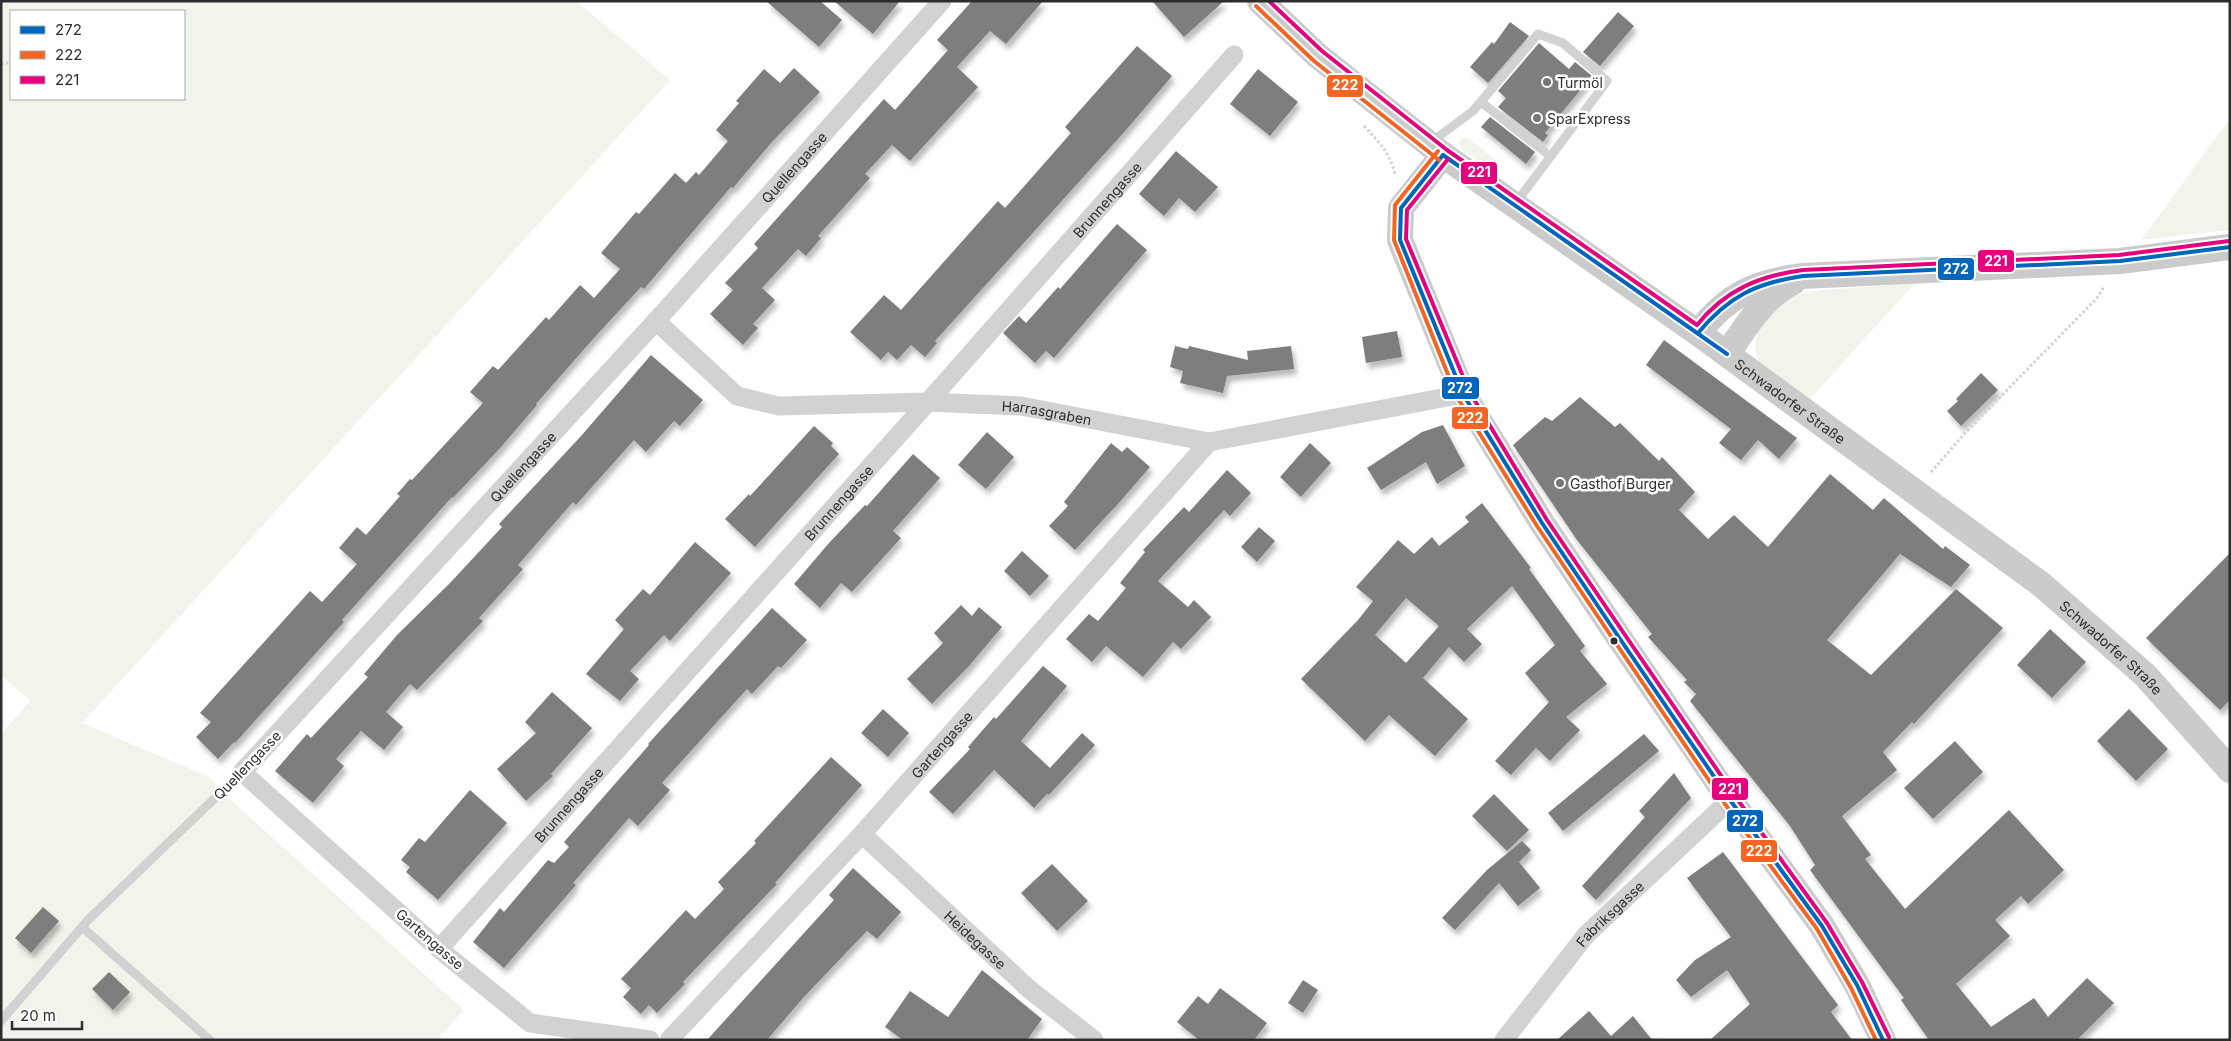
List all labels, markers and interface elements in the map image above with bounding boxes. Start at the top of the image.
legend [10,10,185,100]
text: 272 [55,20,82,39]
text: 222 [55,45,82,64]
text: 221 [55,70,79,89]
line badge: 222 [1326,74,1364,98]
place label: Turmöl [1557,74,1603,91]
text: 222 [1332,76,1358,93]
marker: Turmöl [1541,76,1553,88]
place label: SparExpress [1547,110,1631,127]
marker: SparExpress [1531,112,1543,124]
street label: Quellengasse [757,128,830,206]
street label: Brunnengasse [1069,158,1145,241]
line badge: 221 [1460,161,1498,185]
text: 221 [1467,163,1491,180]
line badge: 221 [1977,249,2015,273]
text: 221 [1984,252,2008,269]
line badge: 272 [1937,257,1975,281]
text: 272 [1943,260,1969,277]
street label: Schwadorfer Straße [1732,355,1849,447]
line badge: 272 [1441,376,1480,400]
text: 272 [1447,379,1473,396]
street label: Harrasgraben [1001,397,1093,428]
line badge: 222 [1451,406,1489,430]
text: 222 [1457,409,1483,426]
street label: Quellengasse [486,428,559,505]
street label: Brunnengasse [800,461,876,544]
place label: Gasthof Burger [1570,475,1671,492]
marker: Gasthof Burger [1554,477,1566,489]
street label: Schwadorfer Straße [2057,596,2167,698]
unlabelled marker [1609,636,1619,646]
street label: Gartengasse [907,707,976,782]
street label: Quellengasse [210,727,284,803]
street label: Brunnengasse [530,763,606,846]
line badge: 221 [1711,777,1749,801]
text: 221 [1718,780,1742,797]
line badge: 272 [1726,809,1764,833]
text: 272 [1732,812,1758,829]
line badge: 222 [1740,839,1778,863]
text: 222 [1746,842,1772,859]
street label: Fabriksgasse [1572,877,1647,950]
street label: Gartengasse [393,905,467,973]
street label: Heidegasse [941,907,1010,972]
scale bar [12,998,82,1030]
text: 20 m [20,1006,56,1025]

